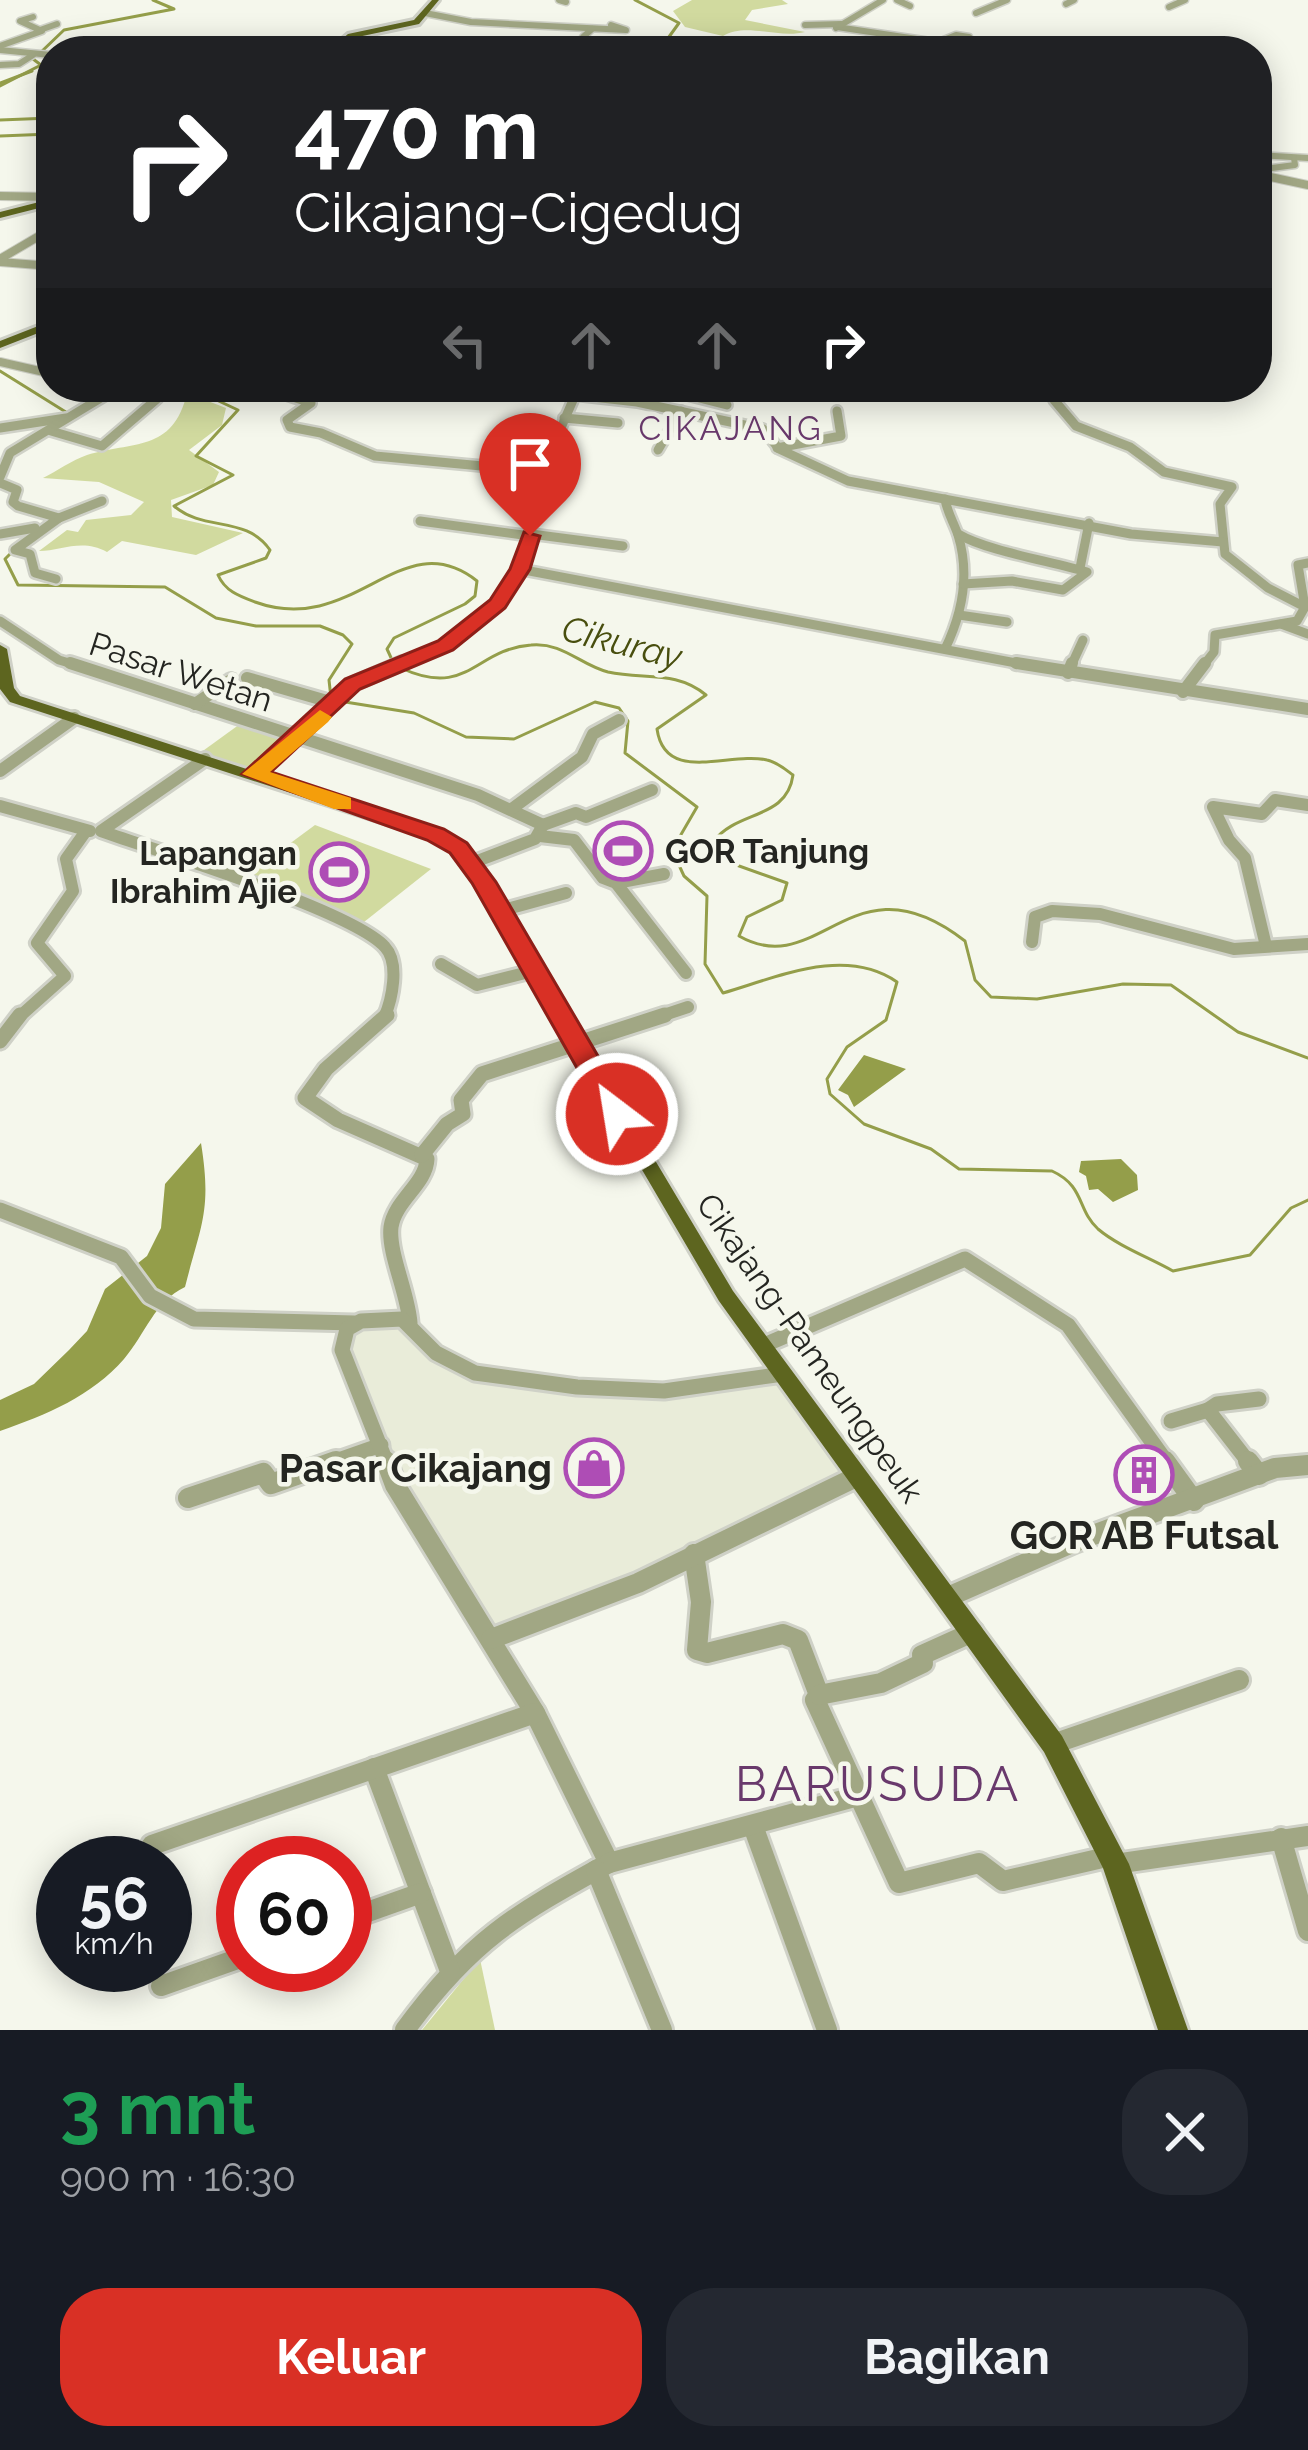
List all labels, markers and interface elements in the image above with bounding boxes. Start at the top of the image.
text: 470 m [294,80,539,179]
icon: right [96,84,252,240]
text: Cikajang-Cigedug [294,181,743,245]
icon: left [432,312,498,378]
icon: ahead [558,312,624,378]
icon: ahead [684,312,750,378]
icon: right [810,312,876,378]
district label: CIKAJANG [638,409,824,448]
pin [479,413,581,536]
icon: arrive [497,431,563,497]
water label: Cikuray [558,607,688,677]
street label: Pasar Wetan [85,624,277,720]
sports icon: GOR Tanjung [592,820,654,882]
place label: GOR Tanjung [665,832,869,871]
place label: Lapangan Ibrahim Ajie [110,834,297,911]
sports icon: Lapangan Ibrahim Ajie [308,841,370,903]
position arrow [554,1051,680,1177]
street label: Cikajang-Pameungpeuk [688,1186,932,1510]
shop icon: Pasar Cikajang [563,1437,625,1499]
building icon: GOR AB Futsal [1113,1444,1175,1506]
place label: Pasar Cikajang [279,1445,552,1491]
place label: GOR AB Futsal [1010,1512,1279,1558]
district label: BARUSUDA [735,1756,1021,1812]
speed limit sign: 60 [216,1836,372,1992]
text: 56 [79,1864,149,1934]
text: km/h [74,1926,154,1961]
text: 3 mnt [60,2066,255,2151]
button: close [1122,2069,1248,2195]
text: 900 m · 16:30 [60,2154,296,2200]
button: Keluar [60,2288,642,2426]
button: Bagikan [666,2288,1248,2426]

